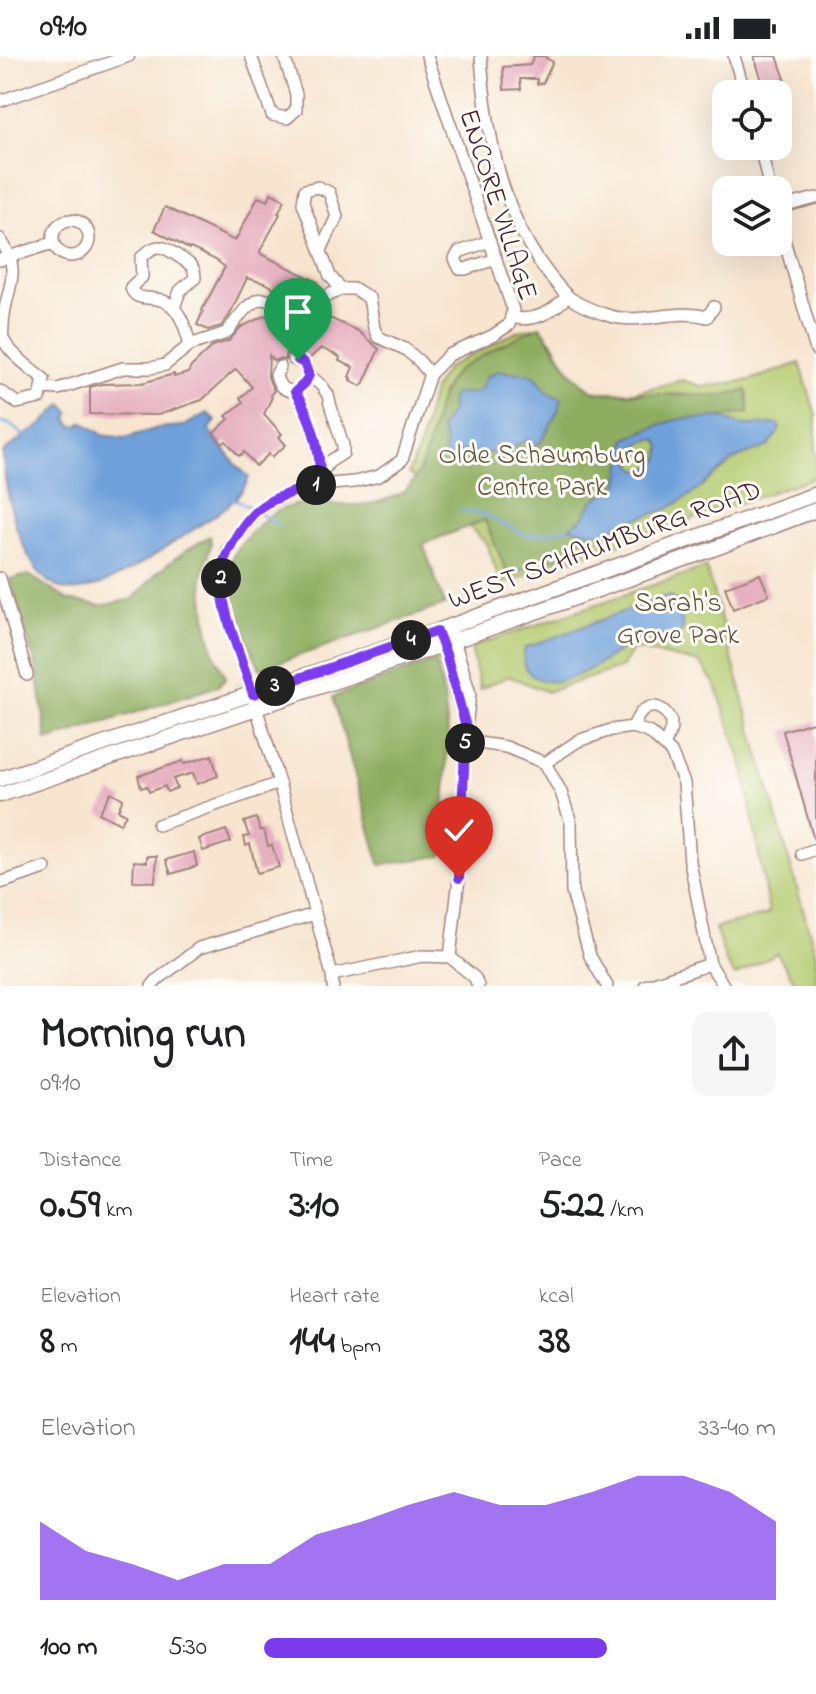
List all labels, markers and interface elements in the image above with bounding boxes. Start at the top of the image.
text: 09:10 [40,6,87,50]
map controls [712,80,792,256]
button: locate [712,80,792,160]
street label: ENCORE VILLAGE [446,104,547,306]
button: layers [712,176,792,256]
pin [264,278,332,360]
icon: arrive [276,290,320,334]
park label: Olde Schaumburg Centre Park [439,436,645,509]
pin: 1 [296,465,336,505]
text: 1 [313,469,320,501]
street label: WEST SCHAUMBURG ROAD [443,471,767,622]
pin: 2 [201,558,241,598]
text: 2 [216,562,226,594]
park label: Sarah's Grove Park [617,584,740,657]
pin: 4 [391,620,431,660]
text: 4 [406,624,416,656]
pin: 3 [255,666,295,706]
text: 3 [270,670,280,702]
pin: 5 [445,723,485,763]
text: 5 [459,727,471,759]
pin [425,796,493,878]
icon: check [437,808,481,852]
text: Morning run [40,1003,246,1067]
button: share [692,1012,776,1096]
text: 09:10 [40,1065,81,1103]
text: Distance [40,1145,121,1177]
text: Time [289,1145,333,1177]
text: Pace [539,1145,582,1177]
text: 0.59 [40,1177,100,1236]
text: 3:10 [289,1177,339,1236]
text: 5:22 [539,1177,605,1236]
text: km [100,1195,133,1227]
text: /km [605,1195,644,1227]
text: Elevation [40,1281,121,1313]
text: Heart rate [289,1281,380,1313]
text: kcal [539,1281,574,1313]
text: 8 [40,1313,55,1372]
text: 144 [289,1313,335,1372]
text: 38 [539,1313,570,1372]
text: m [55,1331,78,1363]
text: bpm [335,1331,381,1363]
text: Elevation [40,1410,136,1448]
text: 33–40 m [698,1410,776,1448]
text: 100 m [40,1629,97,1667]
text: 5:30 [168,1629,207,1667]

